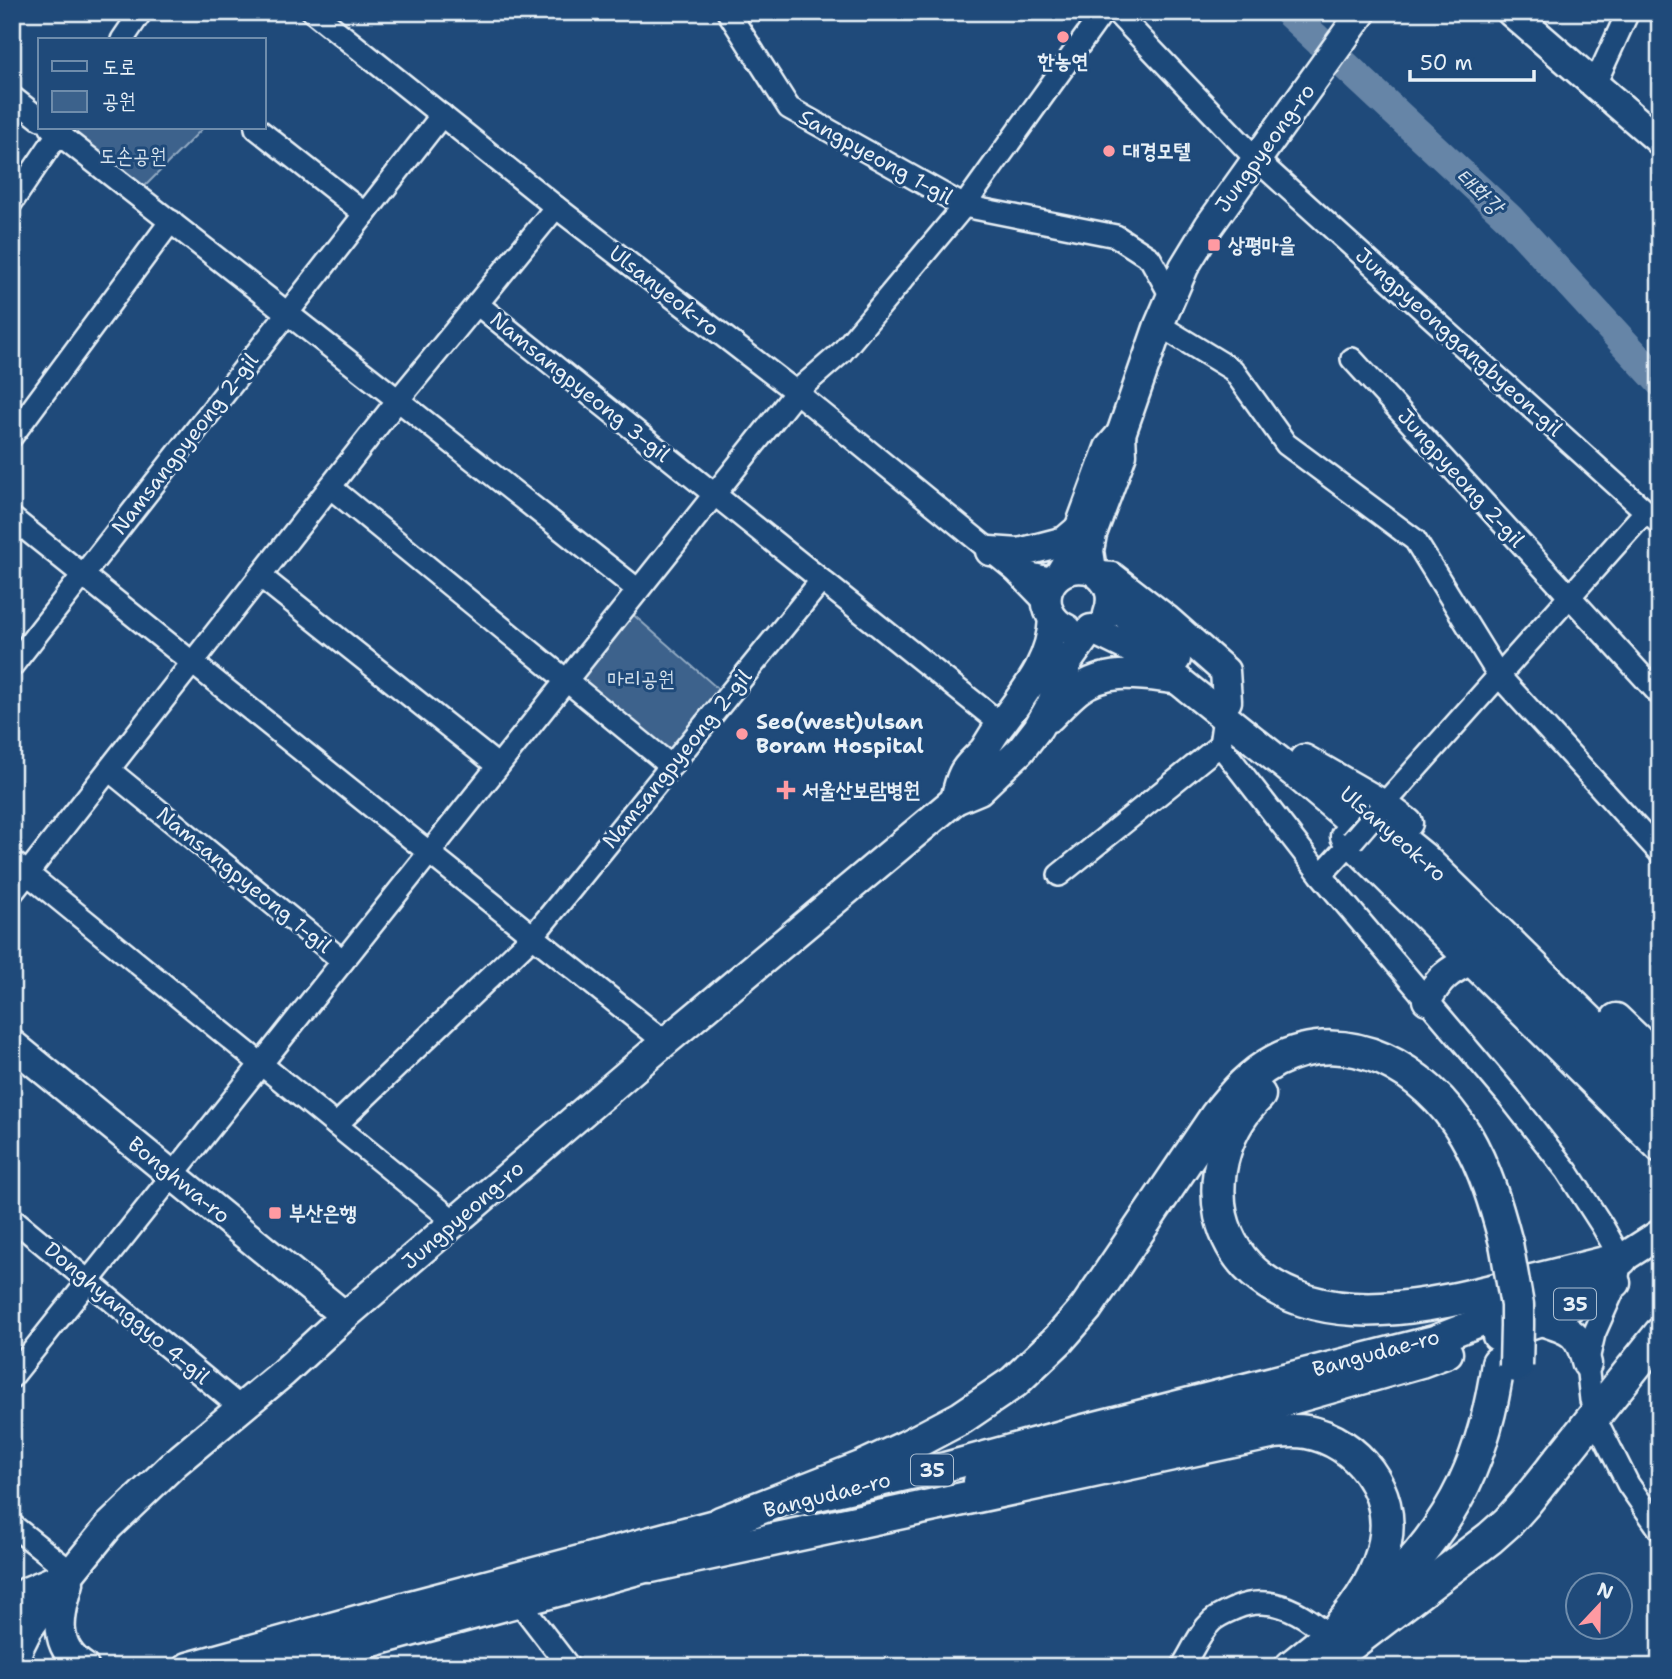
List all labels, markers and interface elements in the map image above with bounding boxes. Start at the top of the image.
marker: 한농연 [1055,29,1071,45]
legend [38,38,266,130]
scale bar [1410,38,1534,82]
place label: 한농연 [1037,47,1088,75]
text: 50 m [1420,49,1473,77]
text: 도로 [102,53,136,81]
street label: Jungpyeong-ro [1209,78,1321,218]
text: 공원 [102,87,136,115]
street label: Sangpyeong 1-gil [794,103,959,211]
place label: 대경모텔 [1123,137,1191,165]
park label: 도손공원 [99,142,167,170]
marker: 대경모텔 [1101,143,1117,159]
water label: 태화강 [1449,161,1512,223]
place label: 상평마을 [1228,231,1296,259]
marker: 상평마을 [1206,237,1222,253]
street label: Ulsanyeok-ro [603,239,725,343]
street label: Jungpyeonggangbyeon-gil [1349,241,1569,443]
street label: Namsangpyeong 3-gil [484,306,676,469]
street label: Namsangpyeong 2-gil [105,347,265,541]
street label: Jungpyeong 2-gil [1391,403,1531,554]
street label: Namsangpyeong 2-gil [596,663,759,855]
park label: 마리공원 [607,665,675,693]
place label: Seo(west)ulsan Boram Hospital [756,708,924,760]
marker: Seo(west)ulsan Boram Hospital [734,726,750,742]
place label: 서울산보람병원 [802,776,920,804]
marker: 서울산보람병원 [776,780,796,800]
street label: Ulsanyeok-ro [1334,780,1452,888]
street label: Namsangpyeong 1-gil [150,801,338,960]
street label: Bonghwa-ro [122,1130,236,1230]
street label: Jungpyeong-ro [396,1154,530,1276]
place label: 부산은행 [289,1199,357,1227]
marker: 부산은행 [267,1205,283,1221]
street label: Donghyanggyo 4-gil [38,1235,216,1391]
road number: 35 [1554,1288,1596,1320]
street label: Bangudae-ro [1309,1323,1443,1383]
road number: 35 [911,1454,953,1486]
street label: Bangudae-ro [760,1466,894,1524]
north arrow [1564,1570,1634,1640]
text: N [1594,1576,1617,1605]

